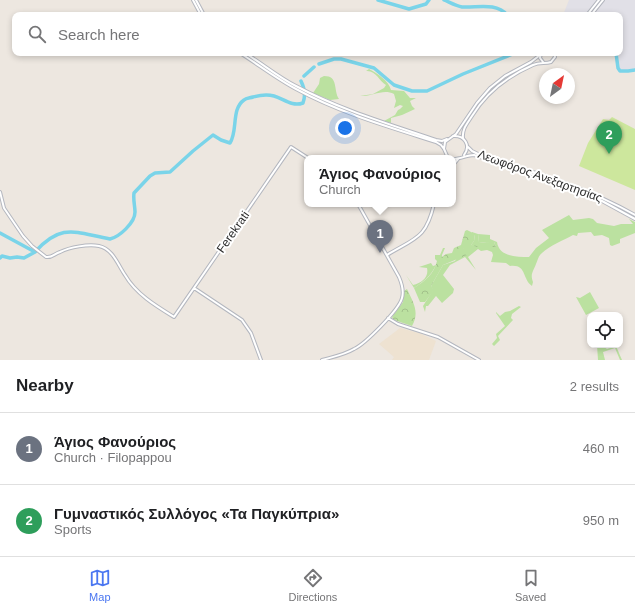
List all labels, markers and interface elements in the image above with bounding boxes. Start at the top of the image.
search box [12,12,623,56]
icon: search [26,23,48,45]
text: Search here [58,26,140,43]
north arrow [539,68,575,104]
your location [335,118,355,138]
pin: 2 [596,121,622,154]
street label: Λεωφόρος Ανεξαρτησίας [476,147,604,205]
popup [304,155,456,207]
text: Άγιος Φανούριος [319,165,441,182]
text: Church [319,182,361,197]
street label: Ferekrati [214,209,252,255]
pin: 1 [367,220,393,253]
map controls [587,312,623,348]
button: locate [587,312,623,348]
text: Nearby [16,376,74,395]
text: 2 results [570,379,619,394]
text: Άγιος Φανούριος [54,433,176,450]
text: 1 [25,441,33,456]
text: 460 m [583,441,619,456]
text: Church · Filopappou [54,450,172,465]
text: Γυμναστικός Συλλόγος «Τα Παγκύπρια» [54,505,339,522]
text: 2 [25,513,33,528]
text: 950 m [583,513,619,528]
text: Sports [54,522,92,537]
tab: Map [89,567,111,603]
tab: Directions [288,567,337,603]
tab: Saved [515,567,546,603]

